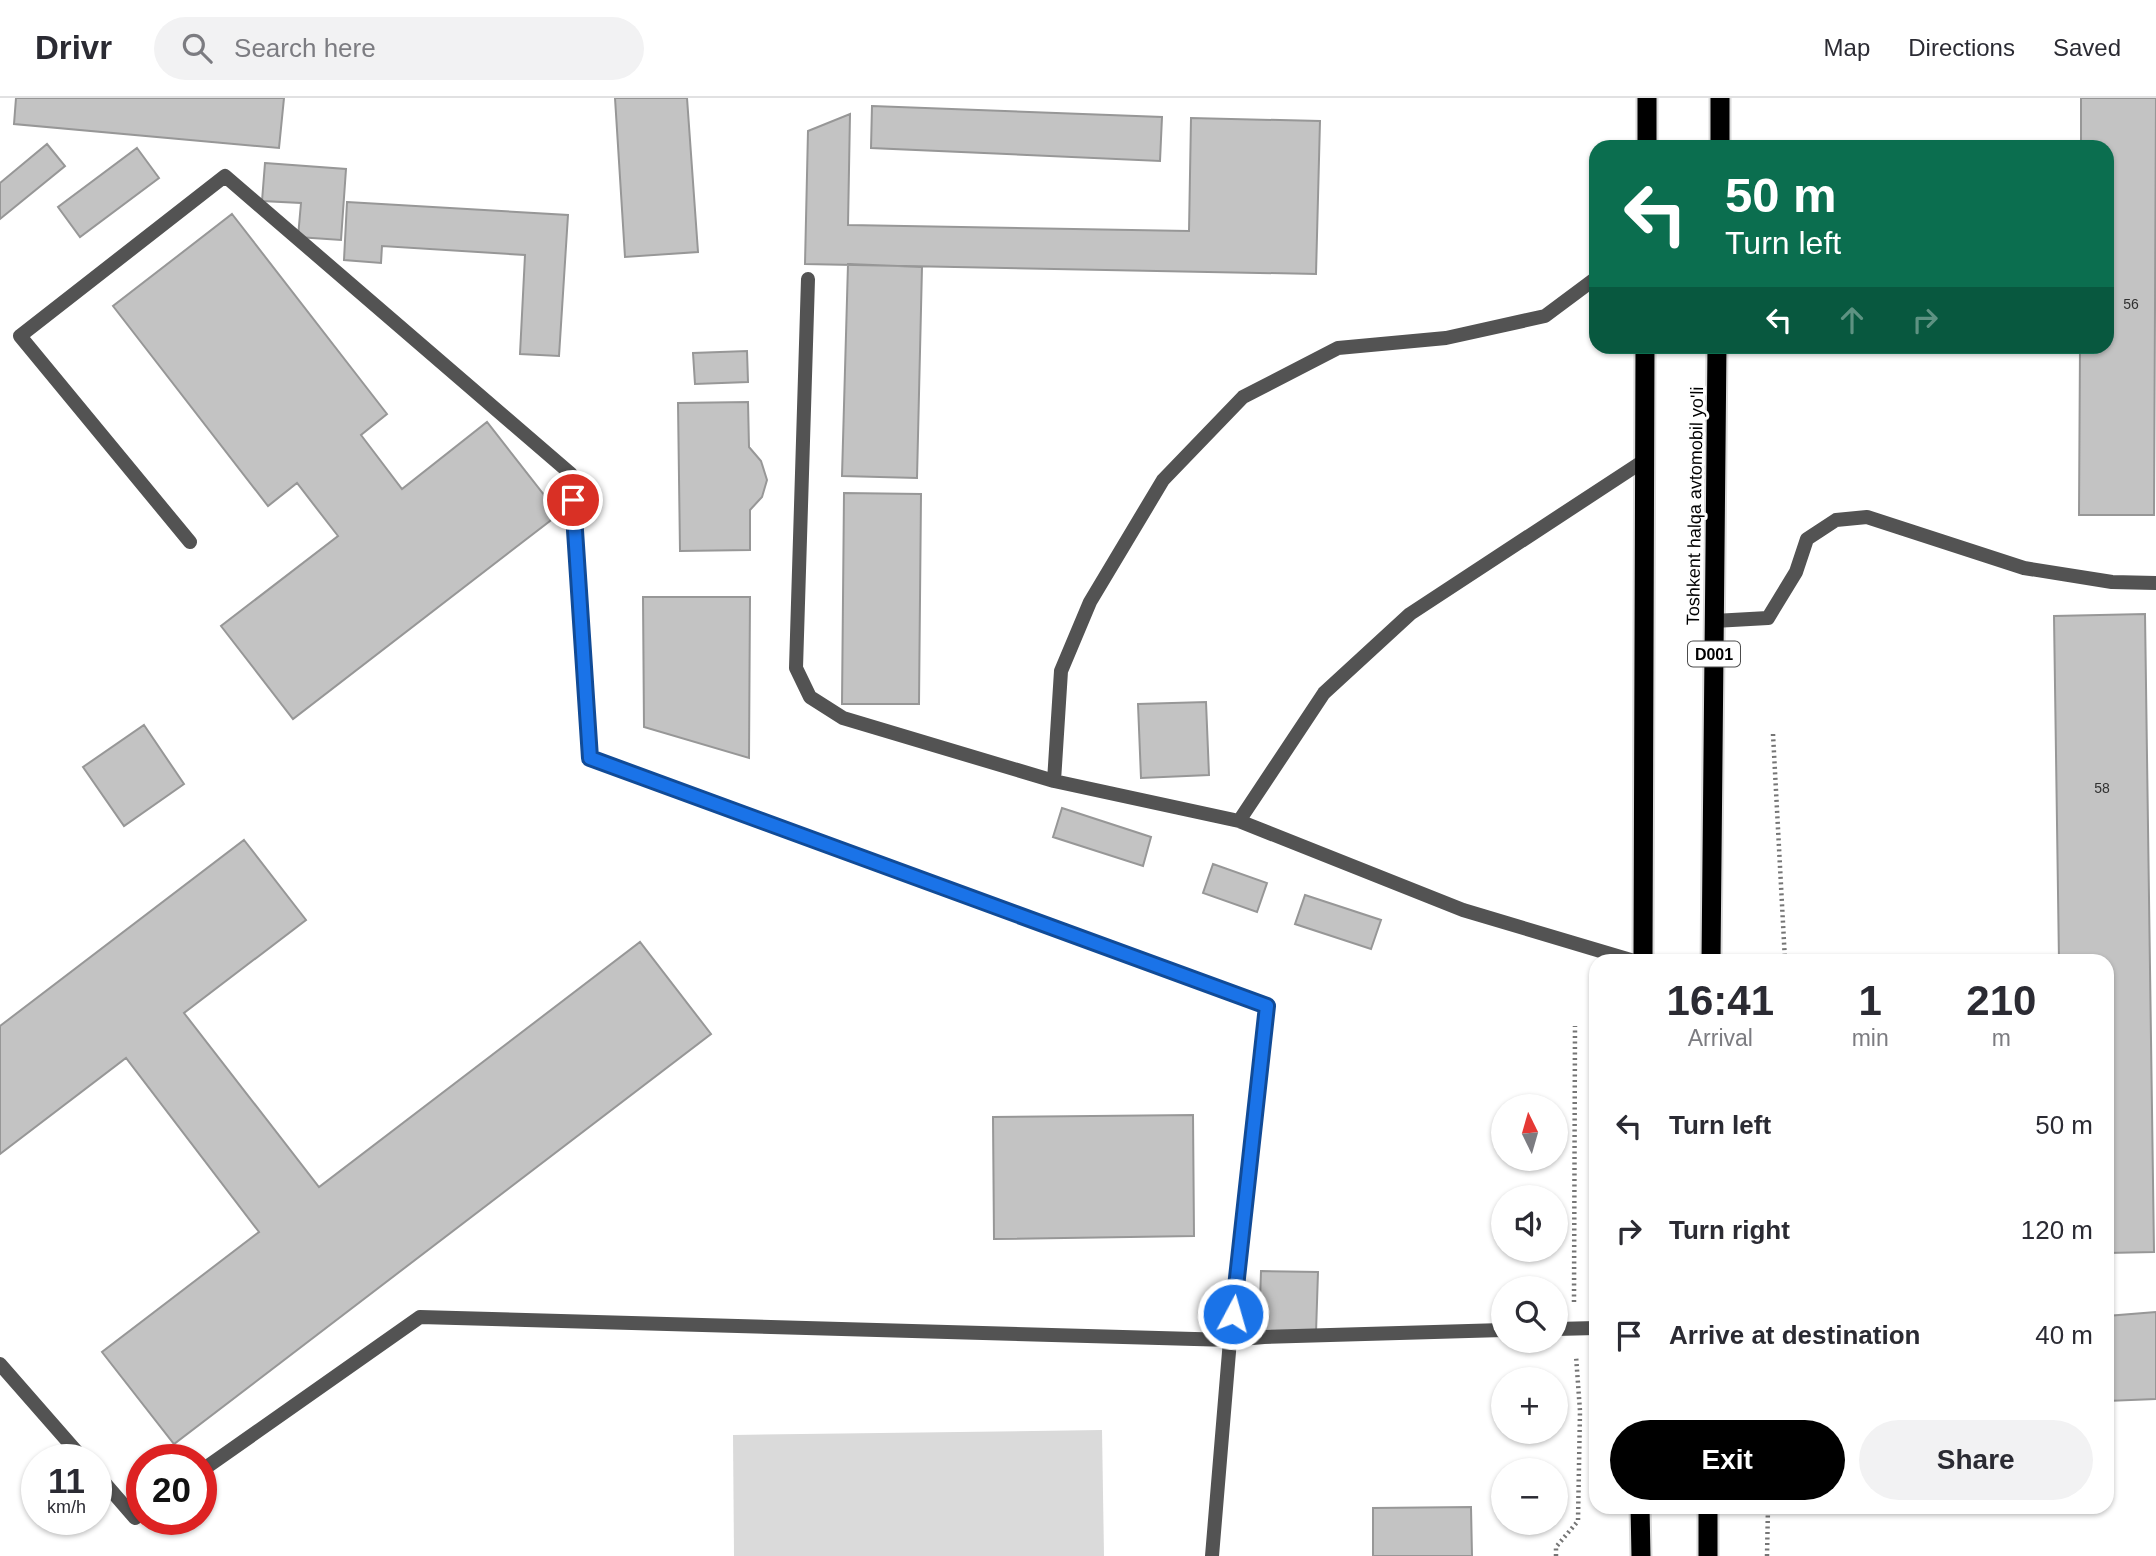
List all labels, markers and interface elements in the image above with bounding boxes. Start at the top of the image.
search box [154,17,644,80]
text: Drivr [35,29,112,66]
icon: search [178,29,216,67]
text: Search here [234,33,376,63]
text: Map [1824,34,1870,61]
text: Directions [1908,34,2015,61]
text: Saved [2053,34,2121,61]
icon: left [1610,168,1701,259]
text: 50 m [1725,168,1837,222]
text: Turn left [1725,225,1841,261]
house number: 56 [2123,296,2139,312]
icon: left [1760,301,1798,339]
icon: ahead [1833,301,1871,339]
icon: right [1906,301,1944,339]
street label: Toshkent halqa avtomobil yo'li [1683,387,1707,625]
pin [543,470,603,530]
icon: arrive [554,481,592,519]
road number: D001 [1688,642,1740,666]
house number: 58 [2094,780,2110,796]
text: 16:41 [1667,977,1774,1024]
text: 1 [1858,977,1882,1024]
text: 210 [1966,977,2036,1024]
text: Arrival [1688,1025,1753,1051]
text: min [1852,1025,1889,1051]
text: m [1992,1025,2011,1051]
north arrow [1491,1094,1568,1171]
map controls [1491,1094,1568,1535]
icon: left [1610,1107,1648,1145]
text: Turn left [1669,1110,1771,1140]
text: 50 m [2035,1110,2093,1140]
button: sound [1491,1185,1568,1262]
icon: right [1610,1212,1648,1250]
text: Turn right [1669,1215,1790,1245]
text: 120 m [2021,1215,2093,1245]
button: search [1491,1276,1568,1353]
position arrow [1196,1277,1270,1351]
icon: arrive [1610,1317,1648,1355]
text: Arrive at destination [1669,1320,1920,1350]
text: 40 m [2035,1320,2093,1350]
button: + [1491,1367,1568,1444]
button: Exit [1610,1420,1845,1500]
button: Share [1859,1420,2093,1500]
speed limit sign: 20 [126,1444,217,1535]
button: − [1491,1458,1568,1535]
text: 11 [48,1461,85,1500]
text: km/h [47,1497,86,1517]

